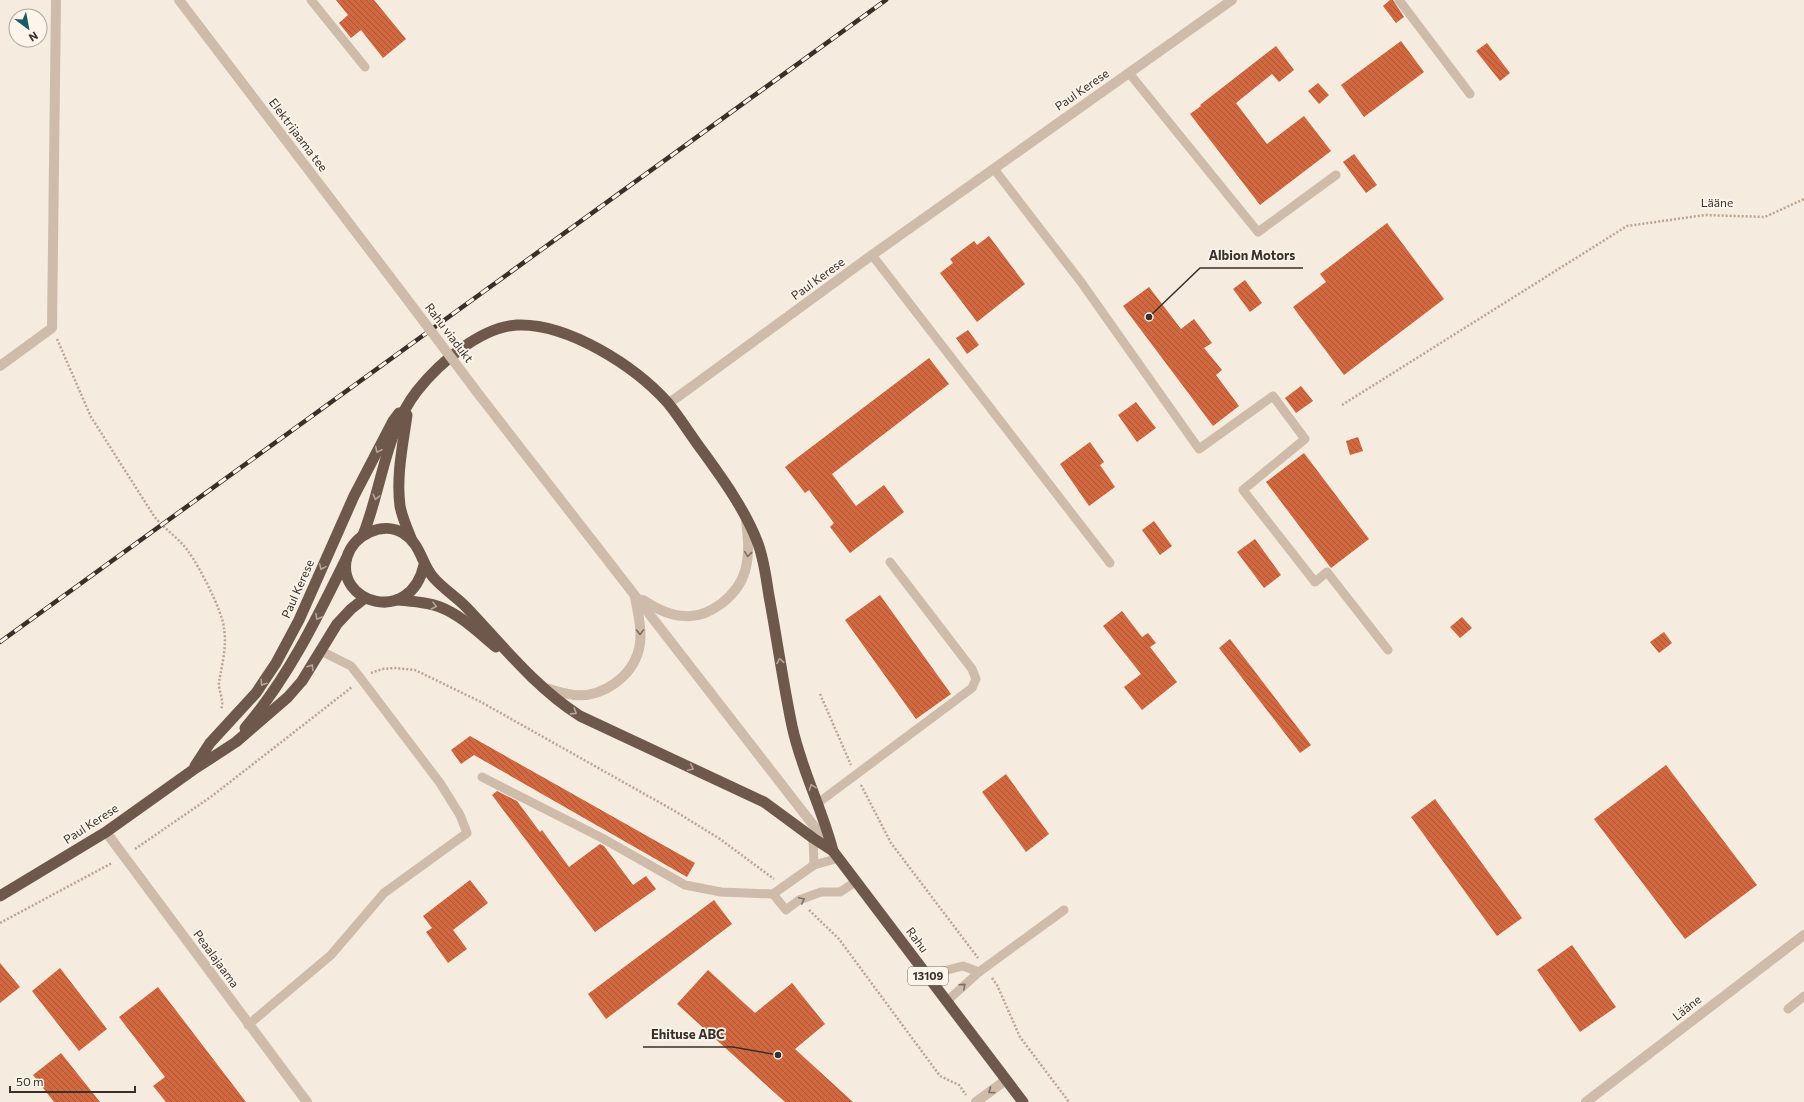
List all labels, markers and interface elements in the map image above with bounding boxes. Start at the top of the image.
north arrow [8,8,48,48]
text: N [27,29,41,45]
street label: Paul Kerese [1052,66,1111,113]
street label: Elektrijaama tee [267,95,331,174]
street label: Lääne [1701,195,1733,209]
callout: Albion Motors [1200,243,1303,268]
text: Albion Motors [1209,247,1295,263]
street label: Paul Kerese [788,254,847,302]
street label: Rahu viadukt [423,300,477,365]
one-way arrow [375,445,383,453]
one-way arrow [373,494,381,500]
one-way arrow [743,551,752,558]
street label: Paul Kerese [278,557,316,620]
one-way arrow [319,563,327,570]
one-way arrow [431,601,437,609]
one-way arrow [315,613,322,620]
one-way arrow [636,629,644,635]
one-way arrow [776,658,785,665]
one-way arrow [306,664,314,671]
one-way arrow [261,678,268,685]
one-way arrow [570,708,577,715]
one-way arrow [687,763,695,771]
one-way arrow [808,784,816,791]
street label: Paul Kerese [60,800,120,846]
one-way arrow [798,896,805,904]
street label: Rahu [904,924,932,955]
street label: Peaalajaama [191,927,242,990]
road number: 13109 [908,967,948,985]
one-way arrow [958,984,966,991]
street label: Lääne [1669,992,1704,1023]
callout: Ehituse ABC [643,1022,733,1047]
text: Ehituse ABC [651,1026,725,1042]
scale bar [10,1068,135,1094]
text: 50 m [16,1074,44,1088]
one-way arrow [988,1086,995,1094]

